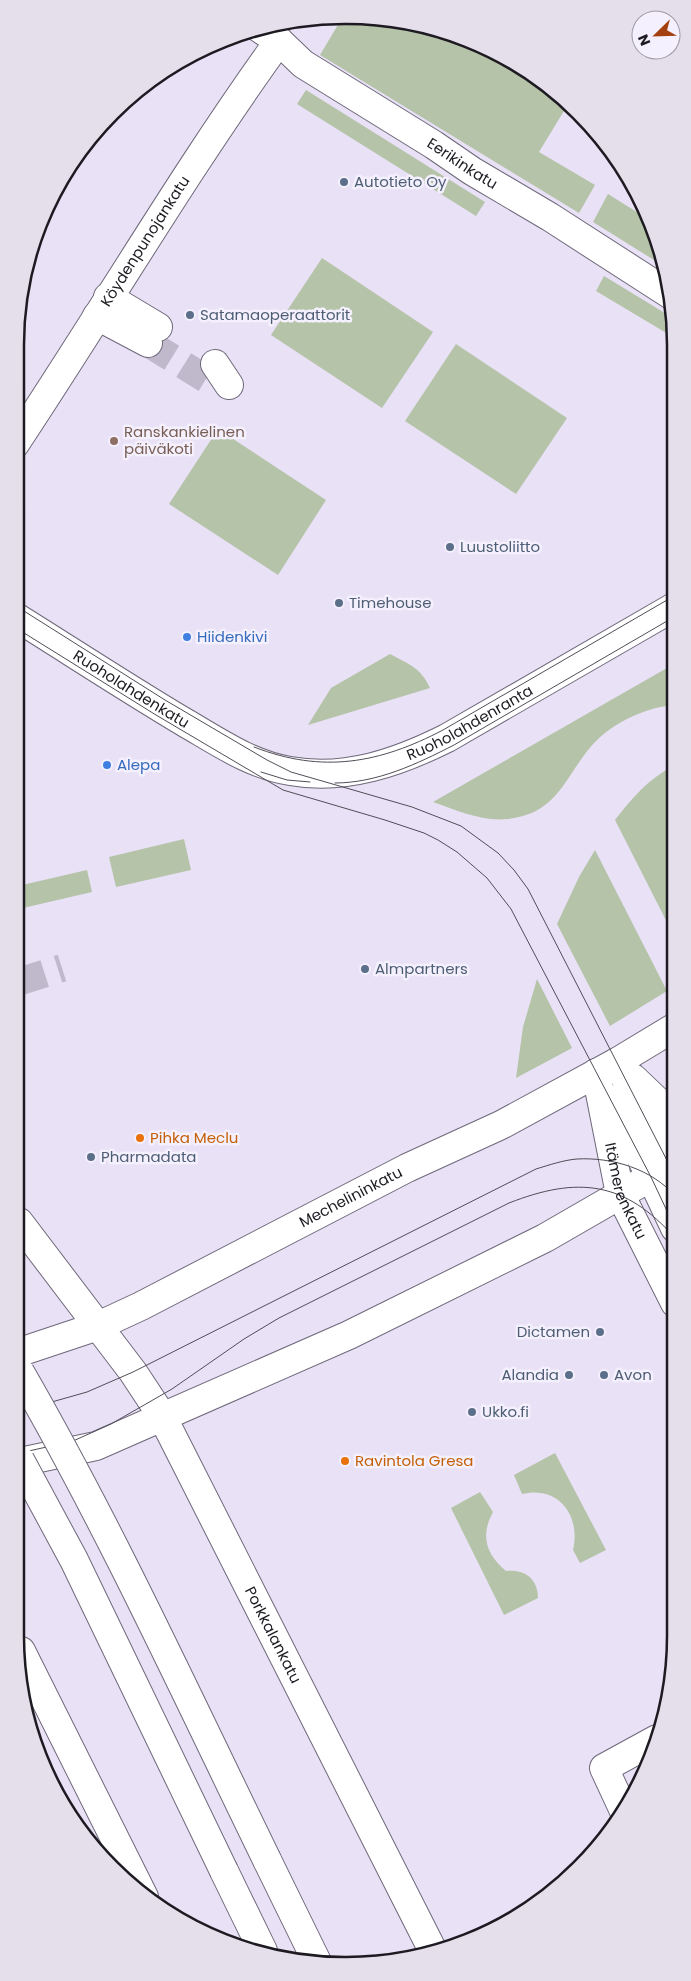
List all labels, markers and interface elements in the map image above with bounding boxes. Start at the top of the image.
north arrow [631,10,681,60]
text: N [633,31,655,49]
street label: Eerikinkatu [423,132,502,194]
street label: Köydenpunojankatu [95,171,194,310]
place label: Autotieto Oy [354,171,447,192]
marker: Autotieto Oy [338,176,350,188]
place label: Satamaoperaattorit [200,304,350,325]
marker: Satamaoperaattorit [184,309,196,321]
place label: Ranskankielinen päiväkoti [124,421,245,459]
marker: Ranskankielinen päiväkoti [108,435,120,447]
place label: Luustoliitto [460,536,540,557]
marker: Luustoliitto [444,541,456,553]
place label: Timehouse [349,592,432,613]
marker: Timehouse [333,597,345,609]
place label: Hiidenkivi [197,626,267,647]
marker: Hiidenkivi [181,631,193,643]
street label: Ruoholahdenkatu [69,645,193,733]
street label: Ruoholahdenranta [403,680,537,765]
place label: Alepa [117,754,160,775]
marker: Alepa [101,759,113,771]
place label: Almpartners [375,958,468,979]
marker: Almpartners [359,963,371,975]
place label: Pihka Meclu [150,1127,238,1148]
marker: Pihka Meclu [134,1132,146,1144]
street label: Itämerenkatu [600,1141,652,1243]
place label: Pharmadata [101,1146,197,1167]
marker: Pharmadata [85,1151,97,1163]
street label: Mechelininkatu [295,1161,406,1232]
place label: Dictamen [517,1321,590,1342]
marker: Dictamen [594,1326,606,1338]
place label: Alandia [501,1364,559,1385]
place label: Avon [614,1364,652,1385]
marker: Alandia [563,1369,575,1381]
marker: Avon [598,1369,610,1381]
place label: Ukko.fi [482,1401,529,1422]
marker: Ukko.fi [466,1406,478,1418]
place label: Ravintola Gresa [355,1450,473,1471]
marker: Ravintola Gresa [339,1455,351,1467]
street label: Porkkalankatu [240,1583,307,1687]

